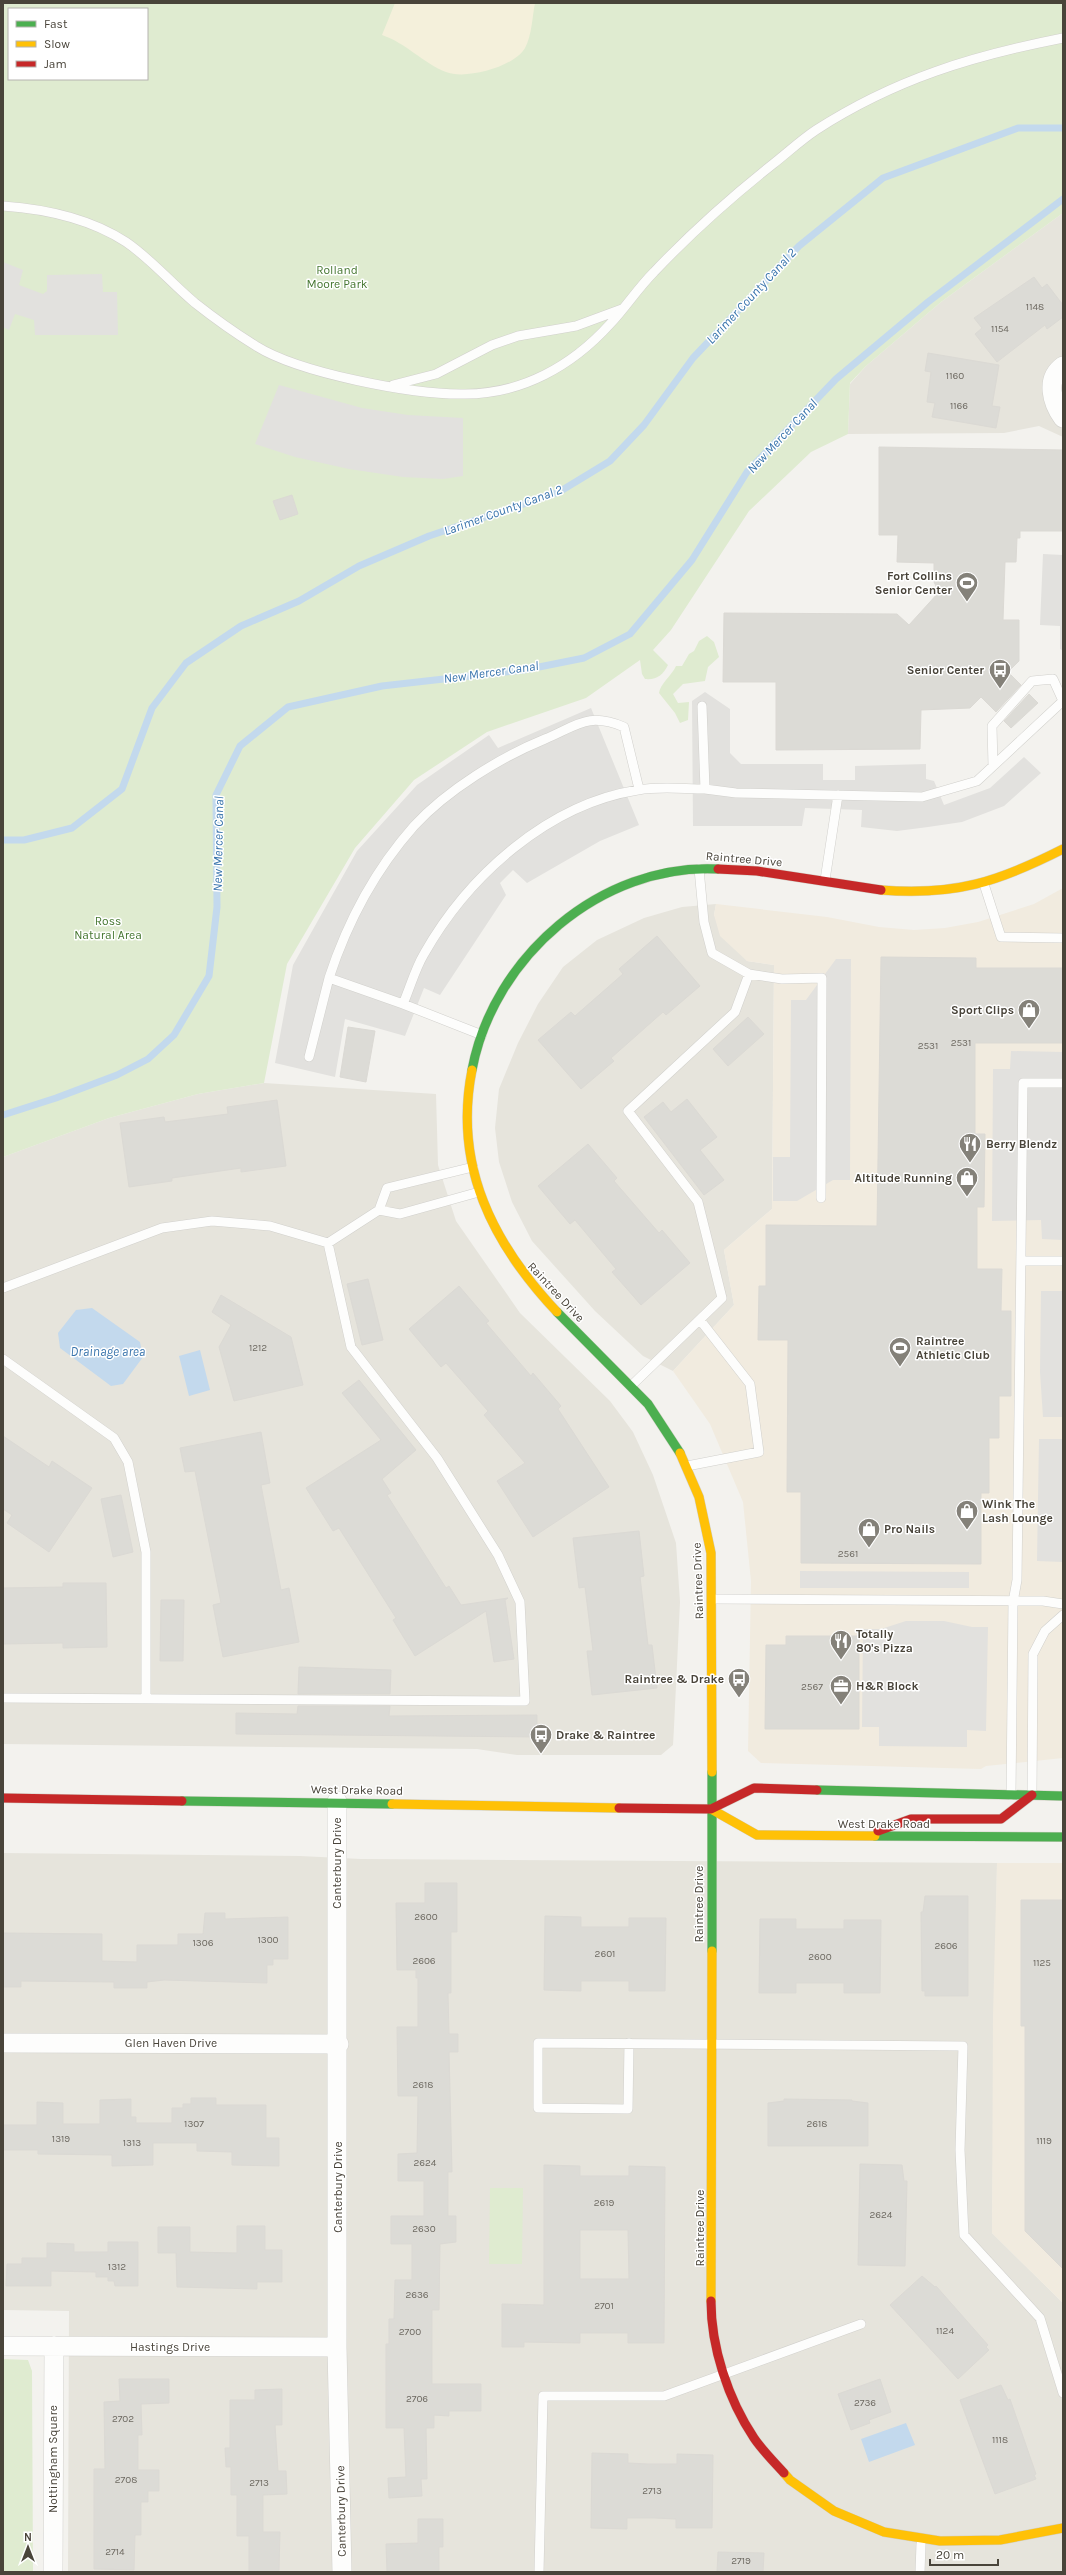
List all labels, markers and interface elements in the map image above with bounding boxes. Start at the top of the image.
legend [8,8,148,80]
text: Fast [44,17,68,31]
text: Slow [44,37,70,51]
text: Jam [44,57,67,71]
water label: Larimer County Canal 2 [703,245,799,347]
park label: Rolland Moore Park [307,263,368,291]
house number: 1148 [1026,301,1044,313]
house number: 1154 [991,323,1009,335]
house number: 1160 [946,370,964,382]
water label: New Mercer Canal [744,396,820,476]
house number: 1166 [950,400,968,412]
water label: Larimer County Canal 2 [442,482,564,538]
place label: Fort Collins Senior Center [875,569,952,597]
sports icon: Fort Collins Senior Center [954,570,980,603]
bus stop icon: Senior Center [987,657,1013,690]
water label: New Mercer Canal [443,658,539,686]
place label: Senior Center [907,663,984,677]
water label: New Mercer Canal [210,796,226,892]
street label: Raintree Drive [705,849,783,869]
park label: Ross Natural Area [74,914,142,942]
shop icon: Sport Clips [1016,997,1042,1030]
place label: Sport Clips [951,1003,1014,1017]
house number: 2531 [951,1037,971,1049]
house number: 2531 [918,1040,938,1052]
restaurant icon: Berry Blendz [957,1131,983,1164]
place label: Berry Blendz [986,1137,1057,1151]
shop icon: Altitude Running [954,1165,980,1198]
place label: Altitude Running [855,1171,952,1185]
street label: Raintree Drive [525,1259,587,1325]
place label: Raintree Athletic Club [916,1334,990,1362]
sports icon: Raintree Athletic Club [887,1335,913,1368]
house number: 1212 [249,1342,267,1354]
water label: Drainage area [71,1344,146,1359]
place label: Wink The Lash Lounge [982,1497,1053,1525]
shop icon: Wink The Lash Lounge [954,1498,980,1531]
shop icon: Pro Nails [856,1516,882,1549]
place label: Pro Nails [884,1522,935,1536]
street label: Raintree Drive [690,1542,706,1620]
house number: 2561 [838,1548,858,1560]
place label: Totally 80's Pizza [856,1627,913,1655]
restaurant icon: Totally 80's Pizza [828,1628,854,1661]
bus stop icon: Raintree & Drake [726,1666,752,1699]
place label: Raintree & Drake [625,1672,724,1686]
office icon: H&R Block [828,1673,854,1706]
place label: H&R Block [856,1679,918,1693]
house number: 2567 [801,1681,823,1693]
bus stop icon: Drake & Raintree [528,1722,554,1755]
place label: Drake & Raintree [556,1728,655,1742]
street label: West Drake Road [311,1782,403,1798]
street label: Canterbury Drive [330,1817,344,1909]
street label: West Drake Road [838,1817,930,1831]
street label: Raintree Drive [692,1866,706,1942]
house number: 2600 [414,1911,438,1923]
house number: 1300 [257,1934,279,1946]
house number: 1306 [193,1937,214,1949]
house number: 2606 [934,1940,958,1952]
house number: 2601 [595,1948,615,1960]
house number: 2600 [808,1951,832,1963]
house number: 2606 [412,1955,436,1967]
house number: 1125 [1033,1957,1051,1969]
street label: Glen Haven Drive [125,2036,217,2050]
house number: 2618 [413,2079,433,2091]
house number: 1307 [184,2118,204,2130]
house number: 2618 [807,2118,827,2130]
house number: 1319 [52,2133,70,2145]
house number: 1119 [1036,2135,1052,2147]
house number: 1313 [123,2137,141,2149]
street label: Canterbury Drive [331,2141,345,2233]
house number: 2624 [414,2157,437,2169]
street label: Raintree Drive [693,2190,707,2266]
house number: 2619 [594,2197,615,2209]
house number: 2624 [870,2209,893,2221]
house number: 2630 [412,2223,436,2235]
house number: 1312 [108,2261,126,2273]
house number: 2636 [405,2289,429,2301]
house number: 2701 [594,2300,614,2312]
house number: 1124 [936,2325,954,2337]
house number: 2700 [399,2326,421,2338]
street label: Hastings Drive [130,2340,210,2354]
house number: 2706 [406,2393,428,2405]
house number: 2736 [854,2397,876,2409]
street label: Nottingham Square [46,2405,60,2513]
house number: 2702 [112,2413,134,2425]
house number: 1118 [992,2434,1008,2446]
street label: Canterbury Drive [333,2465,349,2557]
house number: 2708 [115,2474,137,2486]
house number: 2713 [249,2477,269,2489]
house number: 2713 [642,2485,662,2497]
north arrow [8,2527,48,2567]
text: N [24,2531,32,2544]
scale bar [930,2541,998,2567]
house number: 2714 [105,2546,125,2558]
text: 20 m [936,2548,964,2562]
house number: 2719 [731,2555,751,2567]

